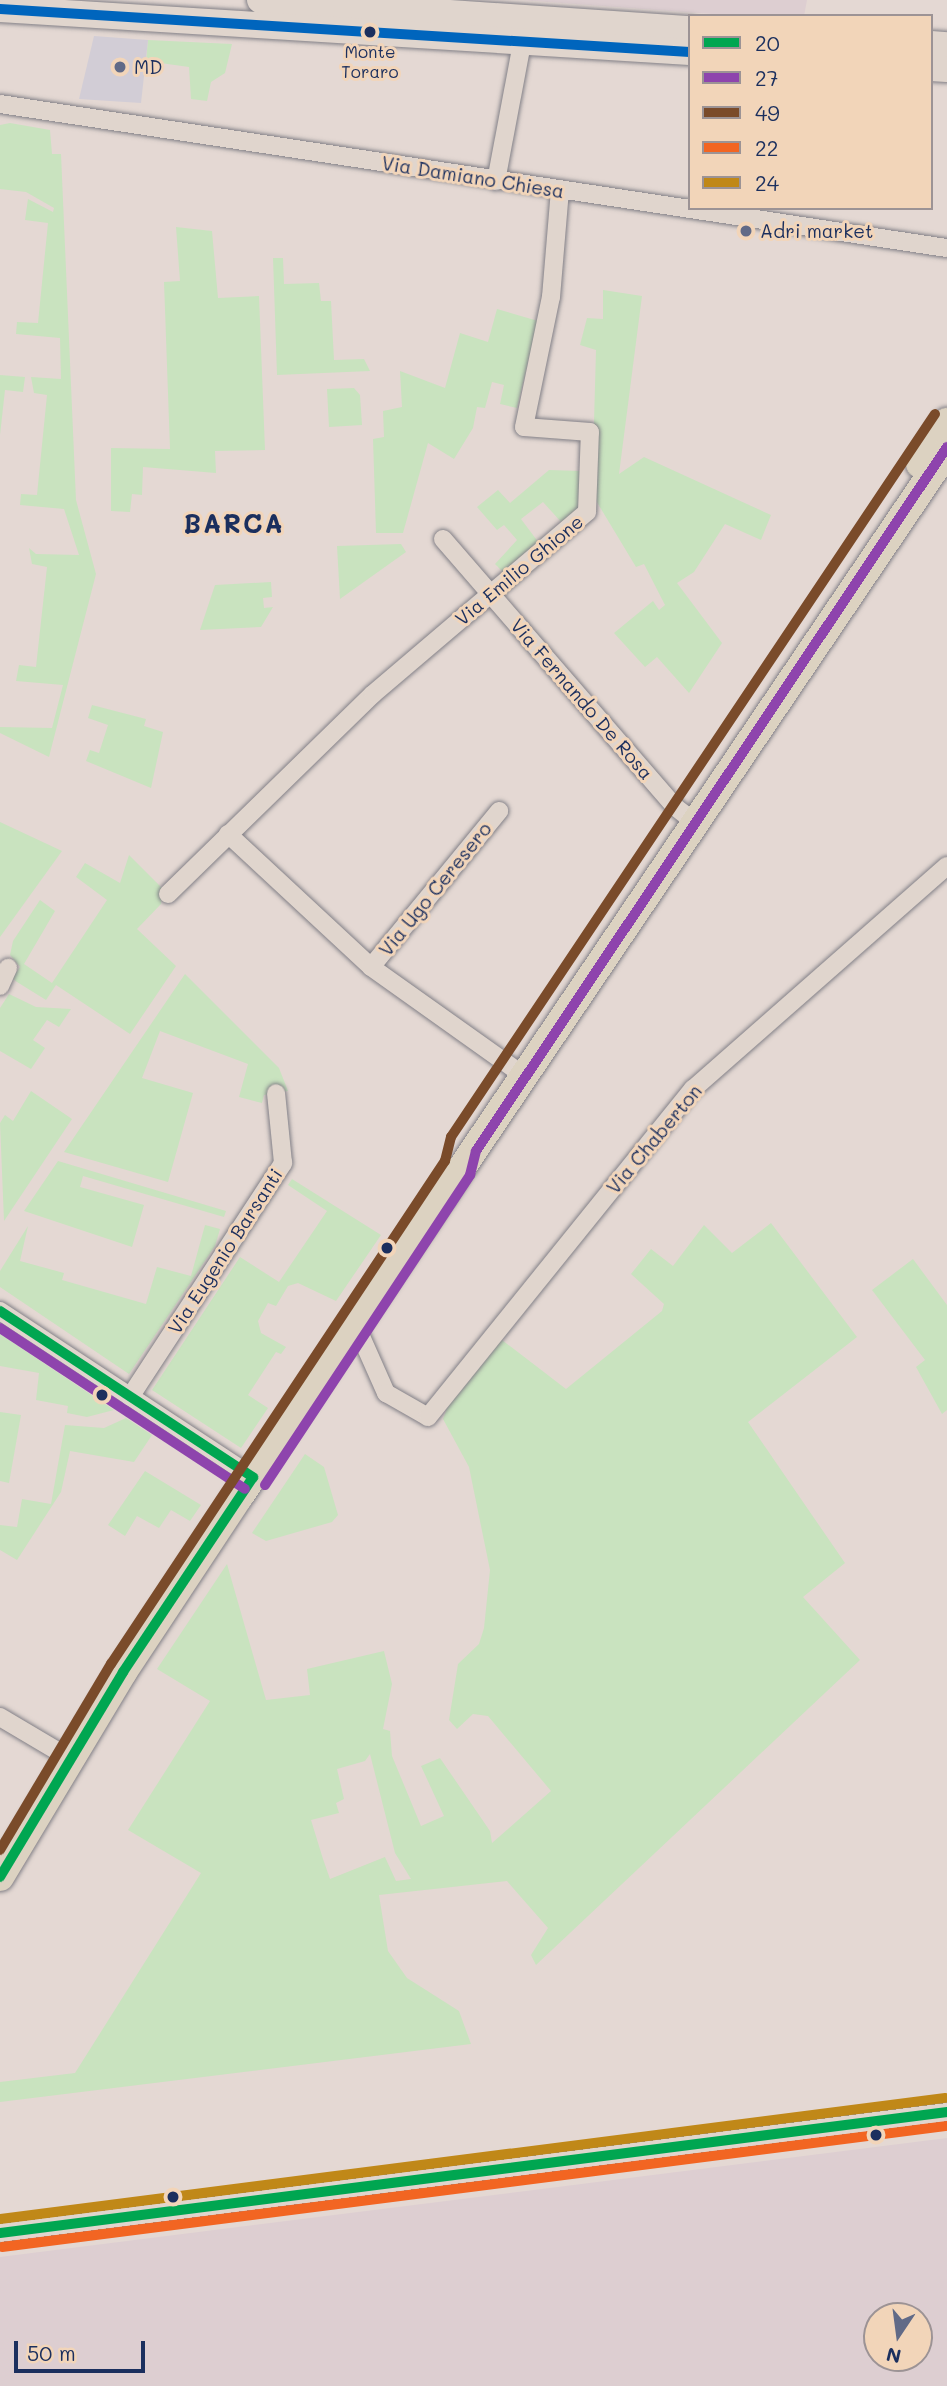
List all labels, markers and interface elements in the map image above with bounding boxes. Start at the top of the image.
legend [688,14,933,210]
marker: Monte Toraro [363,25,377,39]
text: 20 [755,29,780,56]
place label: Monte Toraro [341,42,399,82]
place label: MD [134,56,162,78]
marker: MD [112,59,128,75]
text: 27 [755,64,778,91]
text: 49 [755,99,780,126]
text: 22 [755,134,778,161]
street label: Via Damiano Chiesa [380,151,566,203]
text: 24 [755,169,779,196]
place label: Adri market [760,220,873,242]
marker: Adri market [738,223,754,239]
district label: BARCA [184,508,284,540]
street label: Via Emilio Ghione [450,510,588,630]
street label: Via Fernando De Rosa [506,614,658,784]
street label: Via Ugo Ceresero [374,818,496,960]
street label: Via Chaberton [602,1080,706,1198]
street label: Via Eugenio Barsanti [163,1164,287,1338]
unlabelled marker [380,1241,394,1255]
unlabelled marker [95,1388,109,1402]
unlabelled marker [869,2128,883,2142]
unlabelled marker [166,2190,180,2204]
north arrow [863,2302,933,2372]
scale bar [18,2326,149,2370]
text: 50 m [27,2339,76,2366]
text: N [884,2342,903,2370]

